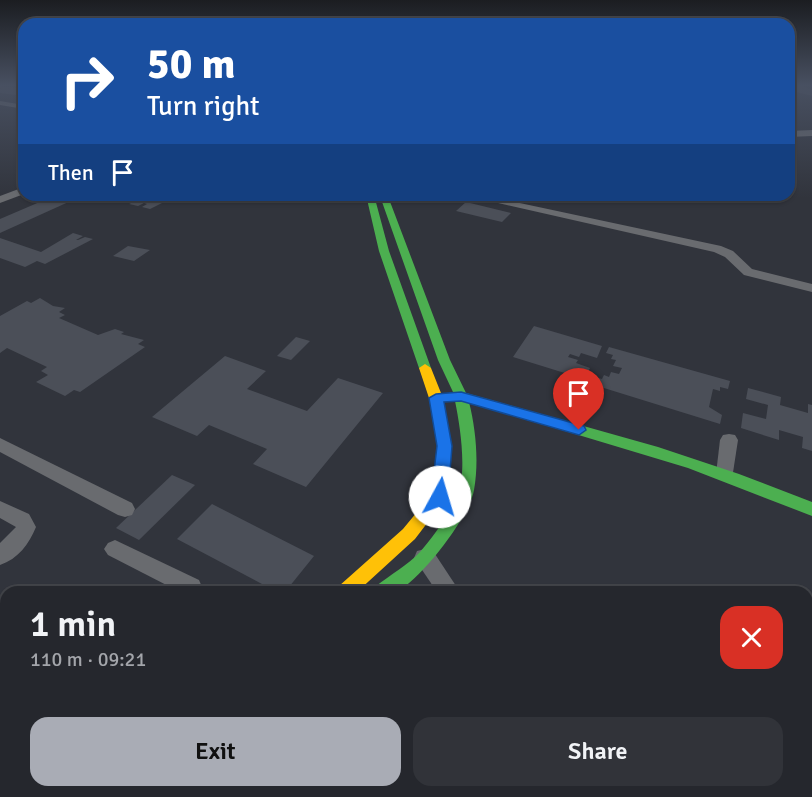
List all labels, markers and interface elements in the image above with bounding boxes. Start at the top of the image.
text: 50 m [147,39,236,90]
icon: right [48,42,126,120]
text: Turn right [147,90,260,123]
icon: arrive [106,156,139,189]
text: Then [48,159,94,186]
pin [553,368,604,430]
icon: arrive [562,377,595,410]
position arrow [408,465,472,529]
text: 1 min [30,602,116,647]
button: close [720,606,783,669]
text: 110 m · 09:21 [30,647,146,672]
button: Exit [30,717,401,786]
button: Share [413,717,783,786]

